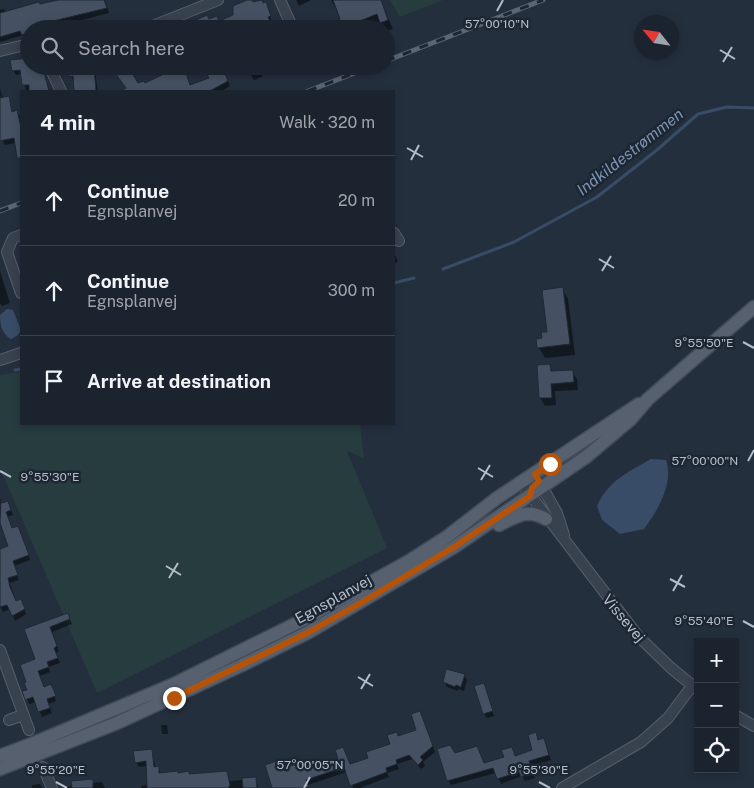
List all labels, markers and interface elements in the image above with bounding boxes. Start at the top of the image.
north arrow [634,15,679,60]
text: 57°00'10"N [465,17,529,31]
search box [20,20,395,75]
icon: search [38,34,66,62]
text: Search here [78,37,185,59]
water label: Indkildestrømmen [573,104,687,199]
text: 4 min [40,110,95,135]
text: Walk · 320 m [279,113,375,132]
text: Continue [87,180,169,202]
icon: ahead [40,187,68,215]
text: 20 m [338,191,375,210]
text: Egnsplanvej [87,202,177,221]
text: Continue [87,270,169,292]
icon: ahead [40,277,68,305]
text: 300 m [328,281,375,300]
text: Egnsplanvej [87,292,177,311]
text: 9°55'50"E [675,336,733,350]
icon: arrive [40,367,68,395]
text: Arrive at destination [87,370,271,392]
route start [539,453,562,476]
text: 57°00'00"N [672,454,738,468]
text: 9°55'30"E [21,470,79,484]
street label: Egnsplanvej [292,571,374,627]
street label: Vissevej [599,591,649,645]
text: 9°55'40"E [675,614,733,628]
map controls [694,638,739,773]
button: + [694,638,739,683]
button: − [694,683,739,728]
route end [163,687,186,710]
button: locate [694,728,739,773]
text: 57°00'05"N [276,758,344,772]
text: 9°55'20"E [27,763,85,777]
text: 9°55'30"E [510,763,568,777]

